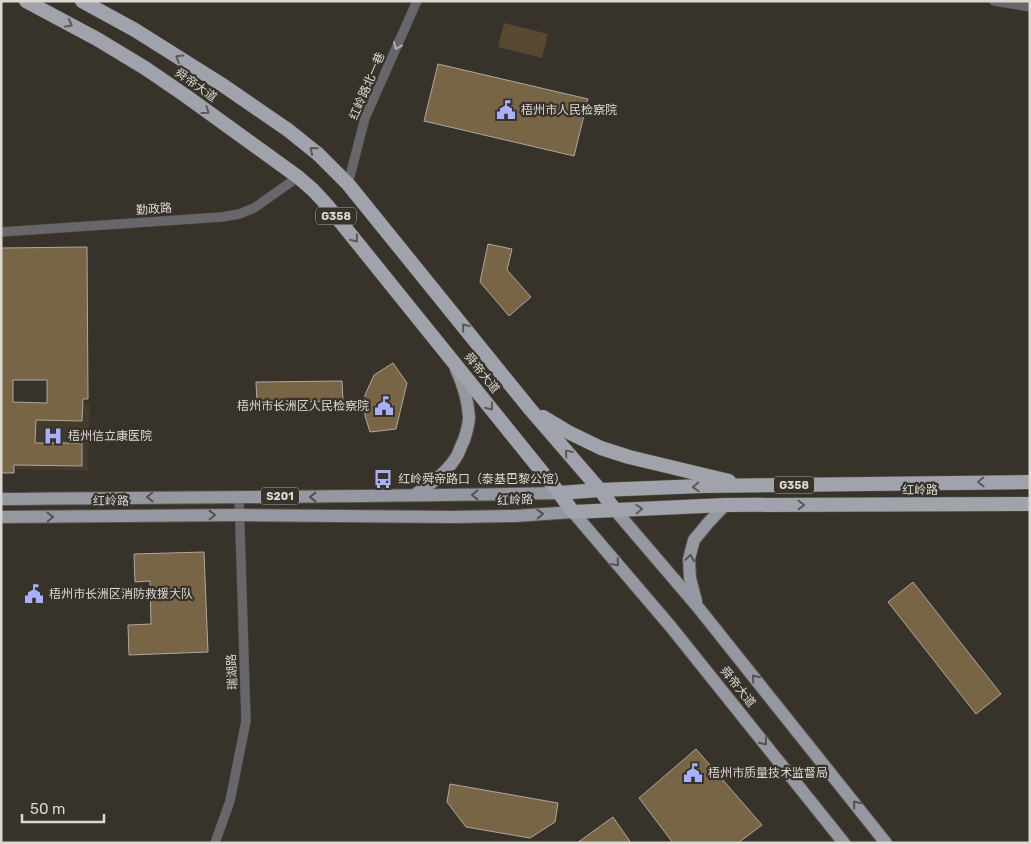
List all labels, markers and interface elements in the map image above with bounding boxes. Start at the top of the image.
one-way arrow [64,18,73,28]
one-way arrow [393,41,404,50]
street label: 红岭路北一巷 [346,50,388,122]
one-way arrow [176,55,185,64]
street label: 舜帝大道 [172,65,220,105]
public building icon: 梧州市人民检察院 [495,99,517,121]
place label: 梧州市人民检察院 [521,103,617,117]
one-way arrow [201,105,210,114]
one-way arrow [309,147,318,156]
street label: 勤政路 [136,201,172,217]
road number: G358 [316,208,356,225]
one-way arrow [349,233,357,242]
one-way arrow [462,324,471,333]
street label: 舜帝大道 [461,350,503,396]
public building icon: 梧州市长洲区人民检察院 [373,395,395,417]
place label: 梧州市长洲区人民检察院 [237,399,369,413]
one-way arrow [484,401,493,410]
hospital icon: 梧州信立康医院 [42,425,64,447]
place label: 梧州信立康医院 [68,429,152,443]
one-way arrow [566,450,574,459]
bus stop icon: 红岭舜帝路口（泰基巴黎公馆） [372,468,394,490]
place label: 红岭舜帝路口（泰基巴黎公馆） [398,472,566,486]
road number: G358 [774,476,814,494]
one-way arrow [977,477,984,487]
one-way arrow [692,481,700,492]
street label: 红岭路 [902,483,938,497]
road number: S201 [261,488,299,504]
one-way arrow [471,490,479,500]
one-way arrow [146,492,154,503]
one-way arrow [309,492,316,502]
street label: 红岭路 [497,492,533,508]
street label: 红岭路 [93,494,129,508]
one-way arrow [798,500,805,510]
one-way arrow [635,504,643,515]
one-way arrow [536,509,544,520]
one-way arrow [209,510,217,521]
one-way arrow [46,512,54,522]
one-way arrow [684,554,695,562]
one-way arrow [610,557,619,566]
public building icon: 梧州市长洲区消防救援大队 [23,583,45,605]
place label: 梧州市长洲区消防救援大队 [49,587,193,601]
street label: 瑞湖路 [224,654,240,690]
street label: 舜帝大道 [717,664,759,710]
one-way arrow [751,674,760,683]
one-way arrow [758,736,766,745]
public building icon: 梧州市质量技术监督局 [682,762,704,784]
place label: 梧州市质量技术监督局 [708,766,828,780]
scale bar [22,792,105,824]
text: 50 m [30,800,65,818]
one-way arrow [853,801,862,810]

